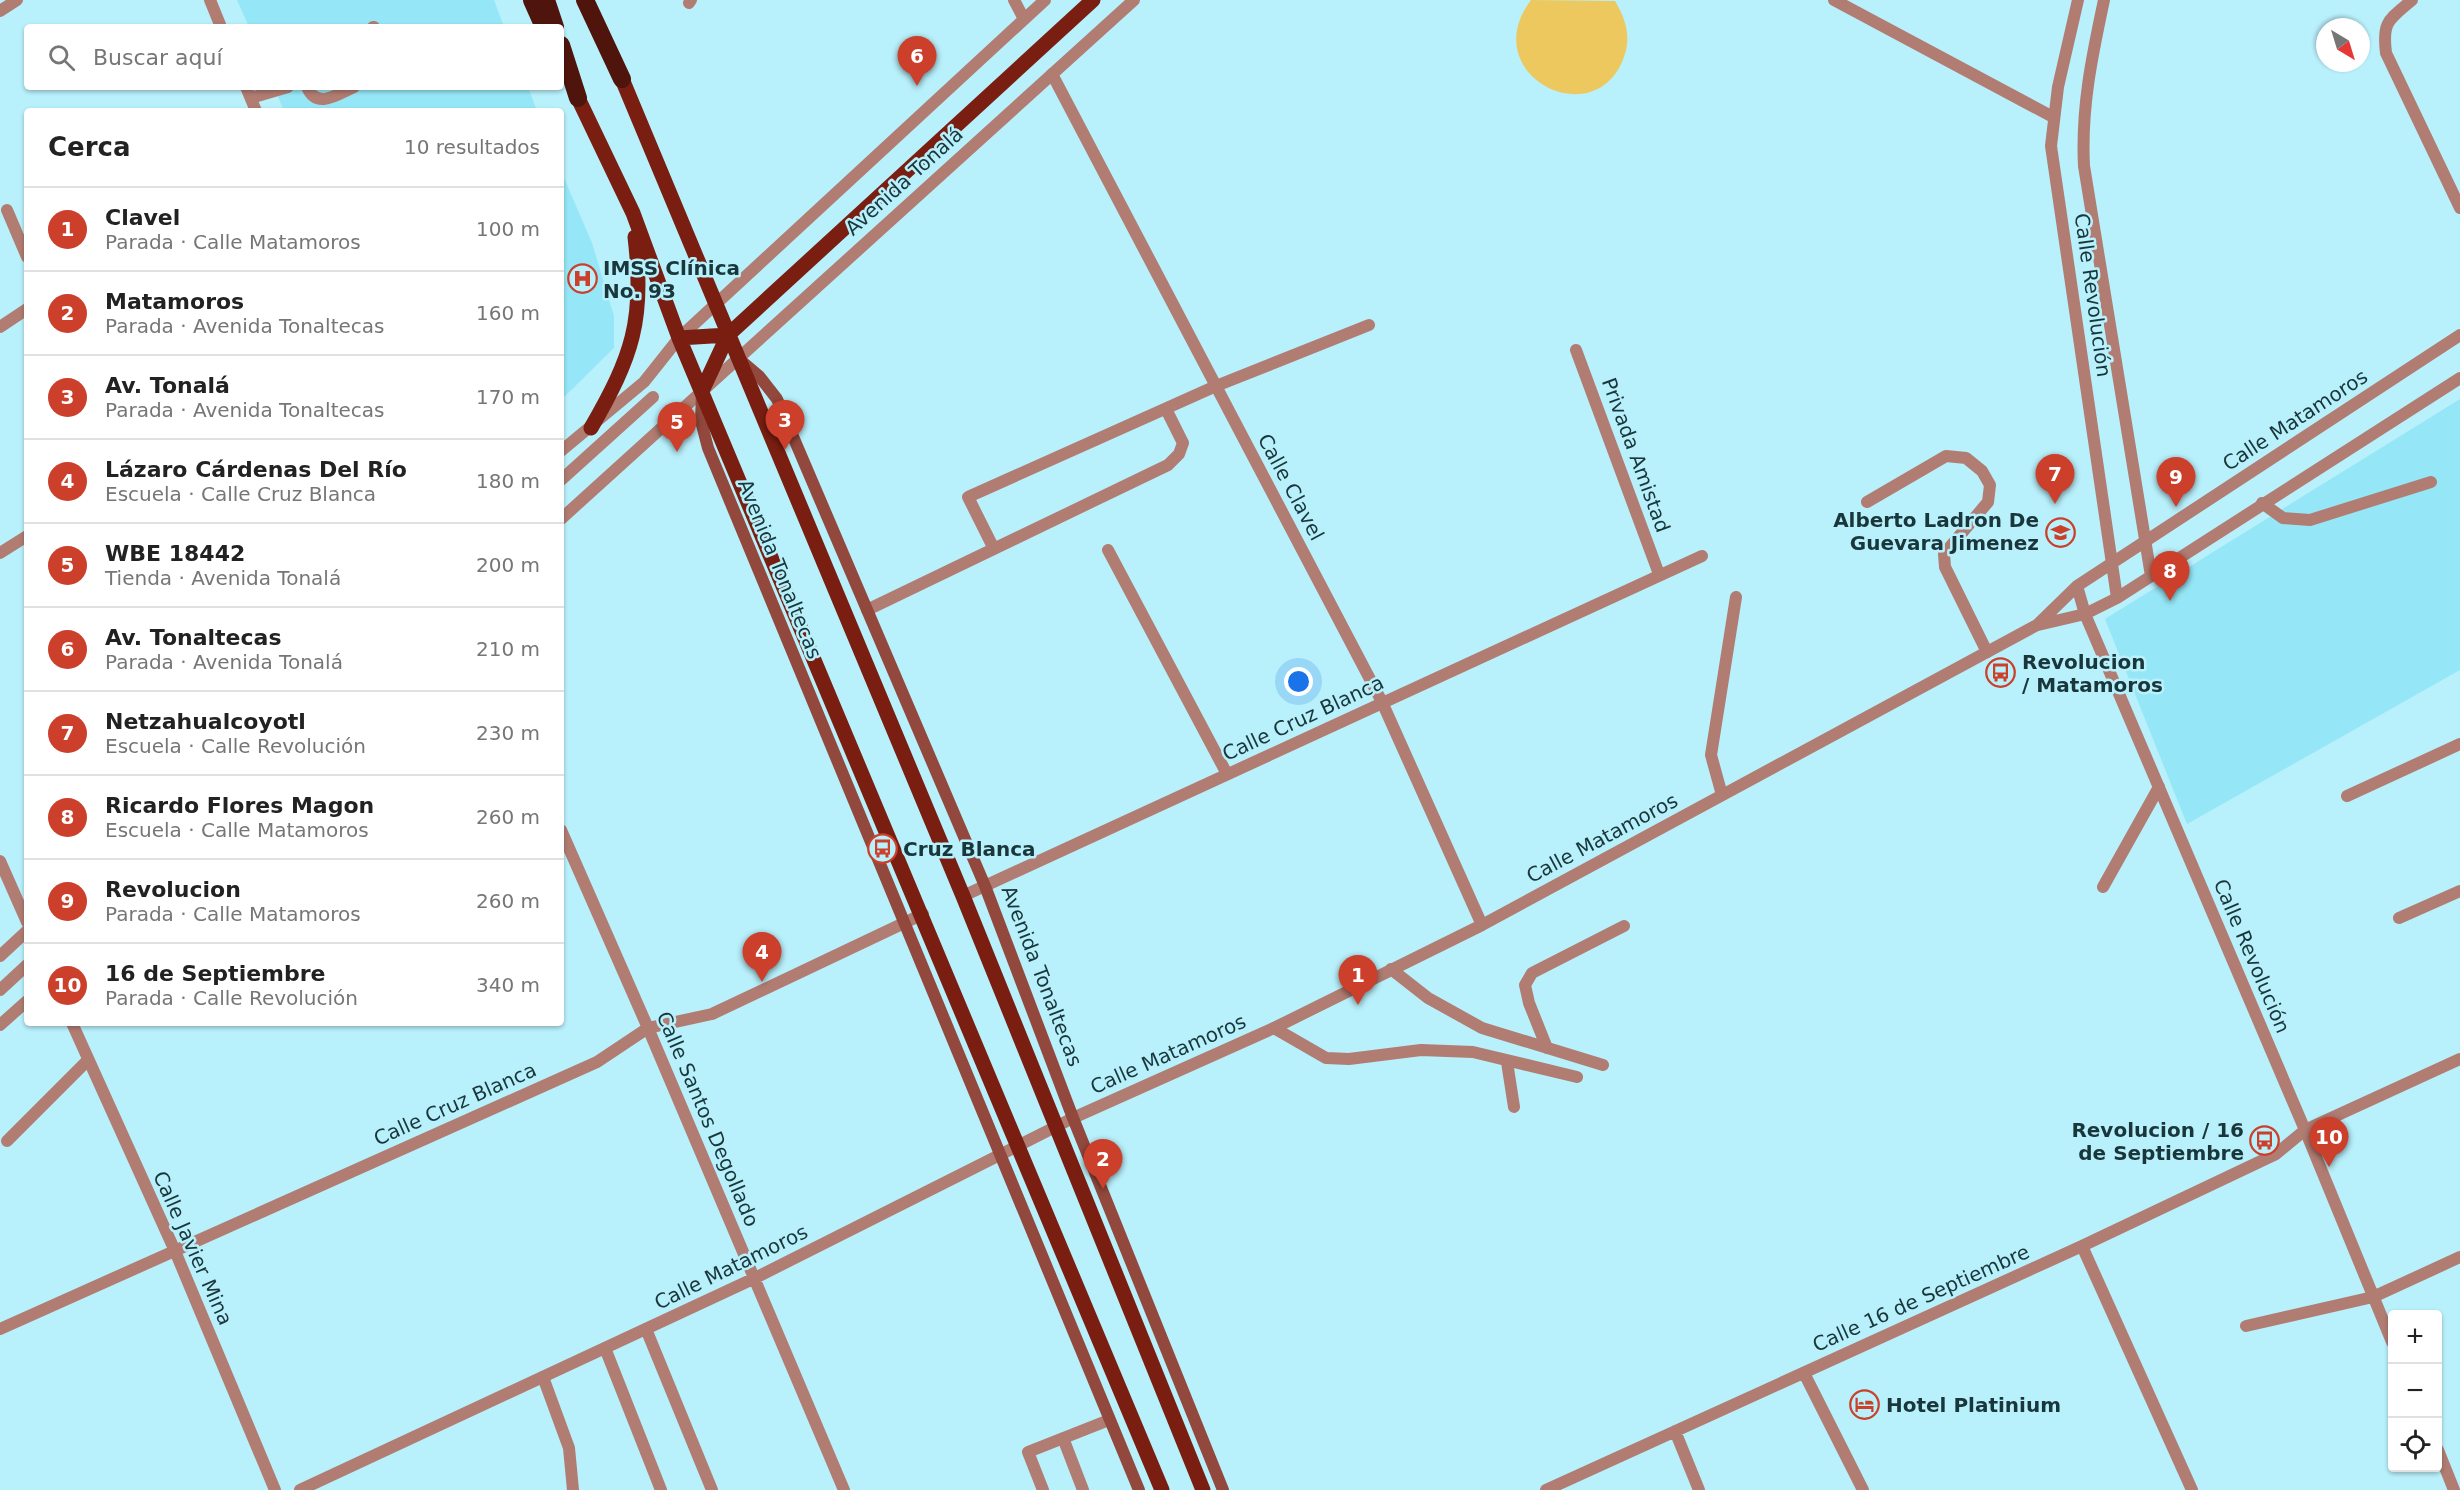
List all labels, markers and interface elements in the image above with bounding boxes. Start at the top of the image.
north arrow [2316,18,2370,72]
search box [24,24,564,90]
pin: 6 [898,36,936,86]
icon: search [45,41,78,74]
text: Buscar aquí [93,45,223,70]
street label: Avenida Tonalá [840,122,968,240]
text: Cerca [48,132,131,162]
text: 10 resultados [404,135,540,159]
text: Clavel [105,205,180,230]
street label: Calle Revolución [2070,212,2116,378]
text: 1 [61,217,74,241]
text: 100 m [476,217,540,241]
text: Parada · Calle Matamoros [105,230,361,254]
place label: IMSS Clínica No. 93 [603,256,740,303]
hospital icon: IMSS Clínica No. 93 [566,263,598,295]
text: Matamoros [105,289,244,314]
text: 2 [61,301,74,325]
text: 160 m [476,301,540,325]
text: Parada · Avenida Tonaltecas [105,314,384,338]
street label: Calle Matamoros [2218,364,2372,476]
text: Av. Tonalá [105,373,230,398]
street label: Privada Amistad [1597,374,1675,536]
text: 3 [61,385,74,409]
text: 170 m [476,385,540,409]
text: Parada · Avenida Tonaltecas [105,398,384,422]
pin: 3 [766,400,804,450]
pin: 5 [658,402,696,452]
street label: Calle Clavel [1253,430,1329,544]
pin: 7 [2036,454,2074,504]
text: Lázaro Cárdenas Del Río [105,457,407,482]
pin: 9 [2156,458,2196,507]
text: 4 [61,469,74,493]
text: 180 m [476,469,540,493]
street label: Avenida Tonaltecas [733,476,827,662]
text: Escuela · Calle Cruz Blanca [105,482,376,506]
place label: Alberto Ladron De Guevara Jimenez [1833,508,2039,555]
school or university icon: Alberto Ladron De Guevara Jimenez [2044,516,2076,548]
text: WBE 18442 [105,541,245,566]
pin: 8 [2150,552,2190,601]
text: 5 [61,553,74,577]
text: 200 m [476,553,540,577]
text: Tienda · Avenida Tonalá [105,566,341,590]
text: Av. Tonaltecas [105,625,281,650]
text: 6 [61,637,74,661]
text: 210 m [476,637,540,661]
text: Parada · Avenida Tonalá [105,650,343,674]
place label: Revolucion / Matamoros [2022,650,2163,697]
bus stop icon: Revolucion / Matamoros [1985,657,2017,689]
your location [1284,667,1313,696]
street label: Calle Cruz Blanca [1219,670,1387,766]
text: Netzahualcoyotl [105,709,306,734]
text: 7 [61,721,74,745]
text: 230 m [476,721,540,745]
text: Escuela · Calle Revolución [105,734,366,758]
street label: Calle Matamoros [1522,788,1682,888]
text: Ricardo Flores Magon [105,793,374,818]
text: 8 [61,805,74,829]
text: 260 m [476,805,540,829]
text: Escuela · Calle Matamoros [105,818,369,842]
bus stop icon: Cruz Blanca [866,833,898,865]
place label: Cruz Blanca [903,837,1036,861]
street label: Calle Revolución [2209,875,2295,1037]
text: Revolucion [105,877,241,902]
street label: Avenida Tonaltecas [996,882,1088,1070]
text: 9 [61,889,74,913]
text: 260 m [476,889,540,913]
text: Parada · Calle Matamoros [105,902,361,926]
pin: 4 [742,932,782,982]
pin: 1 [1338,956,1378,1005]
text: 16 de Septiembre [105,961,326,986]
text: 10 [54,973,81,997]
text: 340 m [476,973,540,997]
text: Parada · Calle Revolución [105,986,358,1010]
street label: Calle Santos Degollado [652,1008,764,1230]
street label: Calle Matamoros [1086,1009,1250,1099]
street label: Calle Cruz Blanca [370,1057,540,1151]
place label: Revolucion / 16 de Septiembre [2071,1118,2244,1165]
pin: 10 [2310,1118,2348,1167]
bus stop icon: Revolucion / 16 de Septiembre [2249,1125,2281,1157]
pin: 2 [1084,1140,1122,1189]
street label: Calle Javier Mina [148,1167,238,1329]
street label: Calle Matamoros [650,1219,812,1315]
street label: Calle 16 de Septiembre [1809,1239,2033,1357]
map controls [2388,1310,2442,1472]
button: + [2388,1310,2442,1364]
button: − [2388,1364,2442,1418]
hotel icon: Hotel Platinium [1849,1389,1881,1421]
place label: Hotel Platinium [1886,1393,2061,1417]
button: locate [2388,1418,2442,1472]

